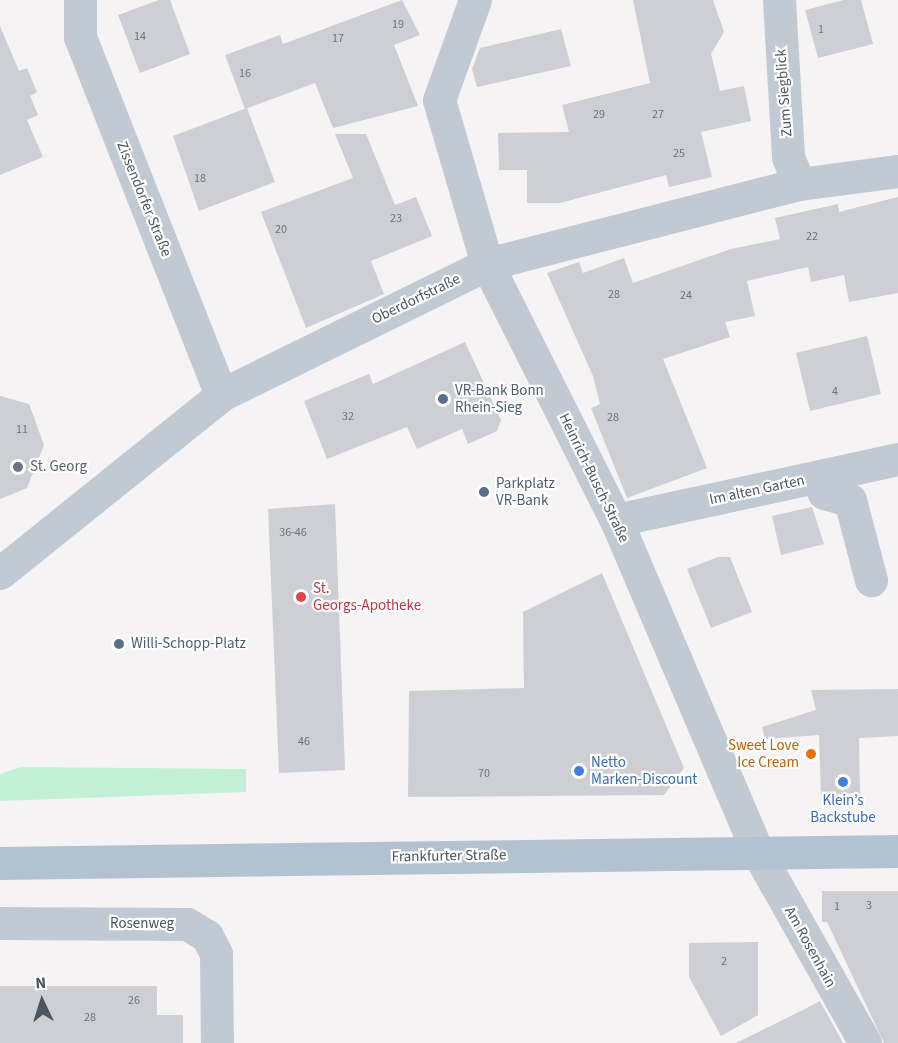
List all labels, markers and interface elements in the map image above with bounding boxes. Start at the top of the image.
house number: 19 [392,18,404,32]
house number: 1 [818,23,824,37]
house number: 14 [134,30,146,44]
house number: 17 [332,32,344,46]
street label: Zum Siegblick [772,48,796,138]
house number: 16 [239,67,251,81]
house number: 29 [593,108,605,122]
house number: 27 [652,108,664,122]
street label: Zissendorfer Straße [113,139,175,259]
house number: 25 [673,147,685,161]
house number: 18 [194,172,206,186]
house number: 23 [390,212,402,226]
house number: 20 [275,223,287,237]
house number: 22 [806,230,818,244]
street label: Oberdorfstraße [369,270,463,328]
house number: 28 [608,288,620,302]
house number: 24 [680,289,692,303]
place label: VR-Bank Bonn Rhein-Sieg [455,381,544,416]
house number: 4 [832,385,838,399]
marker: VR-Bank Bonn Rhein-Sieg [436,392,450,406]
house number: 32 [342,410,354,424]
street label: Heinrich-Busch-Straße [555,410,633,546]
house number: 28 [607,411,619,425]
house number: 11 [16,423,28,437]
place label: St. Georg [30,458,87,476]
marker: St. Georg [11,460,25,474]
street label: Im alten Garten [708,471,806,509]
place label: Parkplatz VR-Bank [496,474,555,509]
marker: Parkplatz VR-Bank [477,485,491,499]
house number: 36-46 [279,526,307,540]
place label: St. Georgs-Apotheke [313,579,421,614]
marker: St. Georgs-Apotheke [294,590,308,604]
place label: Willi-Schopp-Platz [131,635,246,653]
marker: Willi-Schopp-Platz [112,637,126,651]
house number: 46 [298,735,310,749]
place label: Sweet Love Ice Cream [728,736,799,771]
marker: Sweet Love Ice Cream [804,747,818,761]
place label: Netto Marken-Discount [591,753,697,788]
marker: Netto Marken-Discount [572,764,586,778]
house number: 70 [478,767,490,781]
marker: Klein’s Backstube [836,775,850,789]
place label: Klein’s Backstube [810,791,876,826]
street label: Frankfurter Straße [392,846,506,866]
house number: 3 [866,899,872,913]
house number: 1 [834,900,840,914]
street label: Am Rosenhain [780,903,840,991]
street label: Rosenweg [110,915,174,933]
house number: 2 [721,955,727,969]
north arrow [12,971,72,1031]
text: N [35,972,47,994]
house number: 26 [128,994,140,1008]
house number: 28 [84,1011,96,1025]

